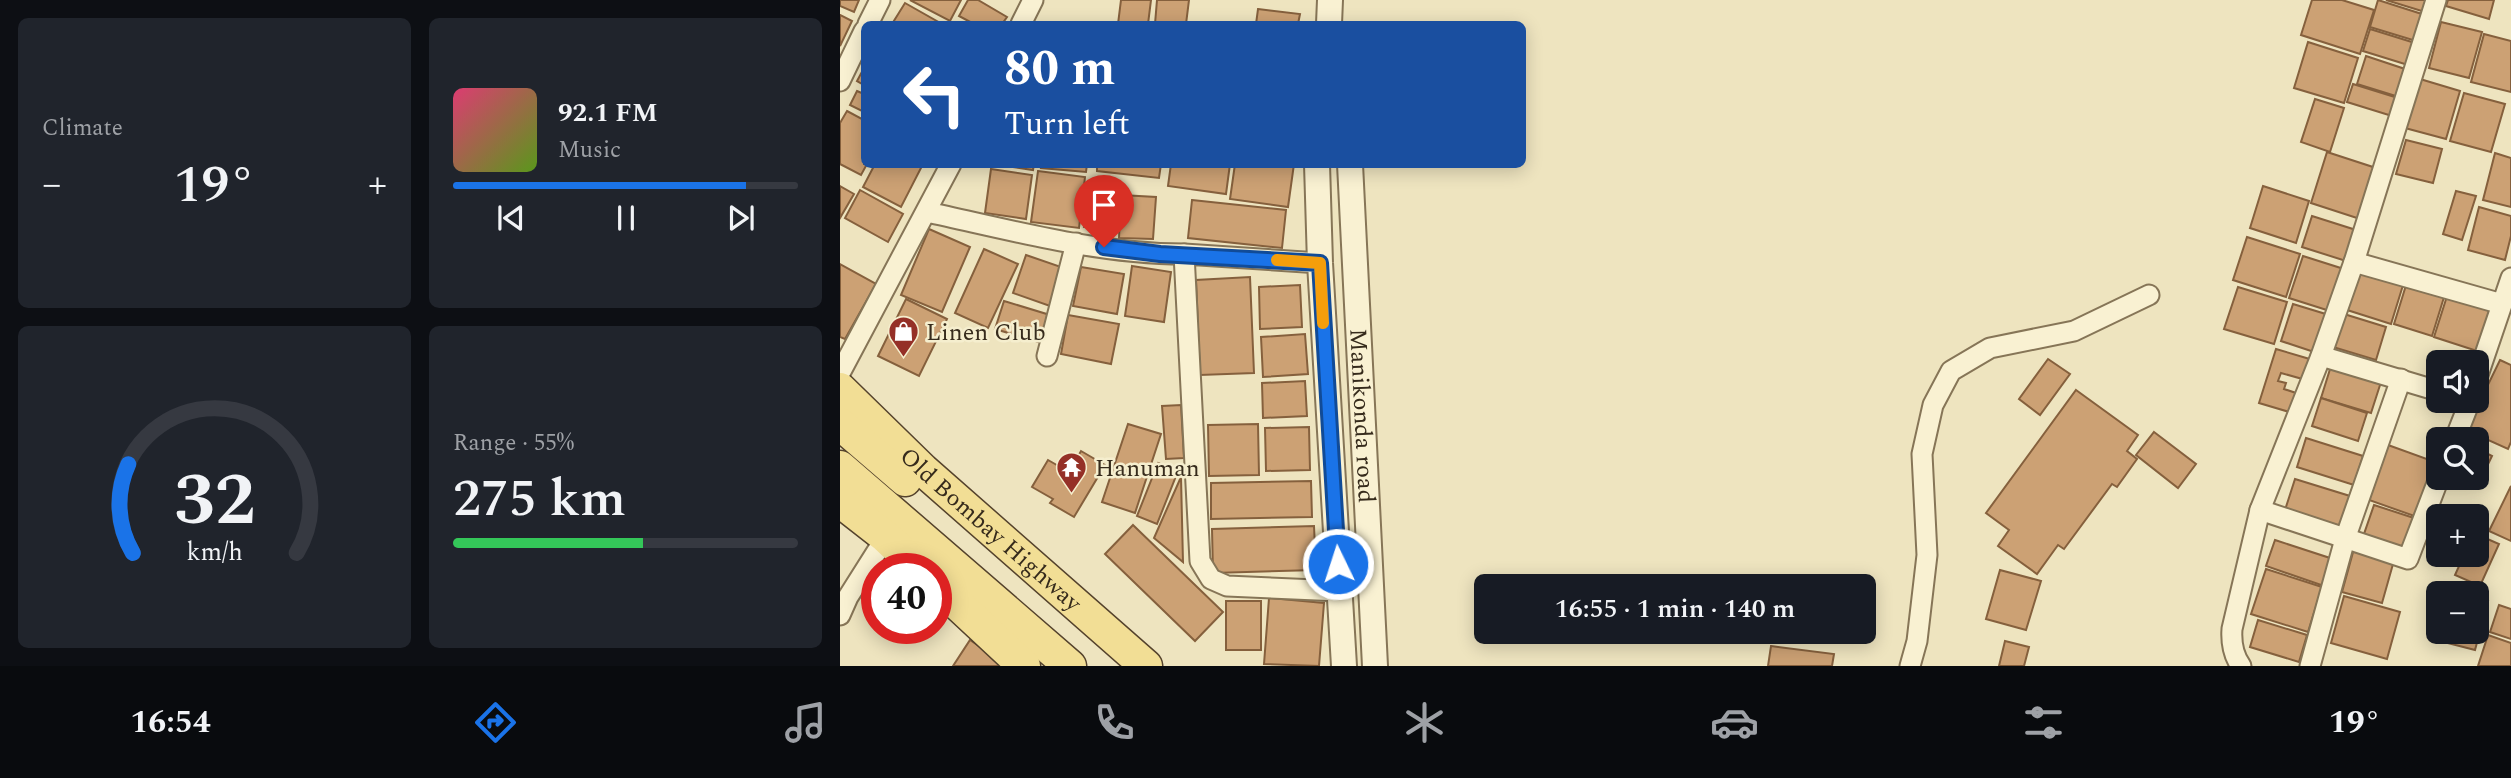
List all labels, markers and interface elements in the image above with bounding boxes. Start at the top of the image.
text: 80 m [1004,32,1115,107]
icon: left [889,49,980,140]
text: 92.1 FM [558,93,658,133]
text: Turn left [1004,100,1130,149]
text: Climate [42,111,123,146]
text: Music [558,133,621,168]
text: 19° [174,146,255,225]
text: − [42,156,61,214]
text: + [368,156,387,214]
pin [1074,175,1134,247]
icon: arrive [1085,186,1123,224]
icon: previous [492,199,530,237]
icon: pause [607,199,645,237]
icon: next [722,199,760,237]
shop icon: Linen Club [886,315,920,359]
place label: Linen Club [926,315,1046,351]
street label: Manikonda road [1339,327,1384,504]
map controls [2426,350,2489,644]
button: sound [2426,350,2489,413]
text: Range · 55% [453,426,574,461]
button: search [2426,427,2489,490]
street label: Old Bombay Highway [891,439,1090,622]
text: 32 [174,446,255,557]
temple icon: Hanuman [1055,451,1089,495]
place label: Hanuman [1095,451,1200,487]
text: 275 km [453,460,626,539]
button: + [2426,504,2489,567]
position arrow [1301,527,1375,601]
text: km/h [186,534,243,572]
speed limit sign: 40 [861,553,952,644]
button: − [2426,581,2489,644]
text: 16:55 · 1 min · 140 m [1555,589,1795,629]
text: 16:54 [130,698,211,747]
icon: directions [471,698,520,747]
icon: music [781,698,830,747]
icon: phone [1090,698,1139,747]
icon: climate [1400,698,1449,747]
icon: car [1710,698,1759,747]
icon: filters [2019,698,2068,747]
text: 19° [2329,698,2381,747]

